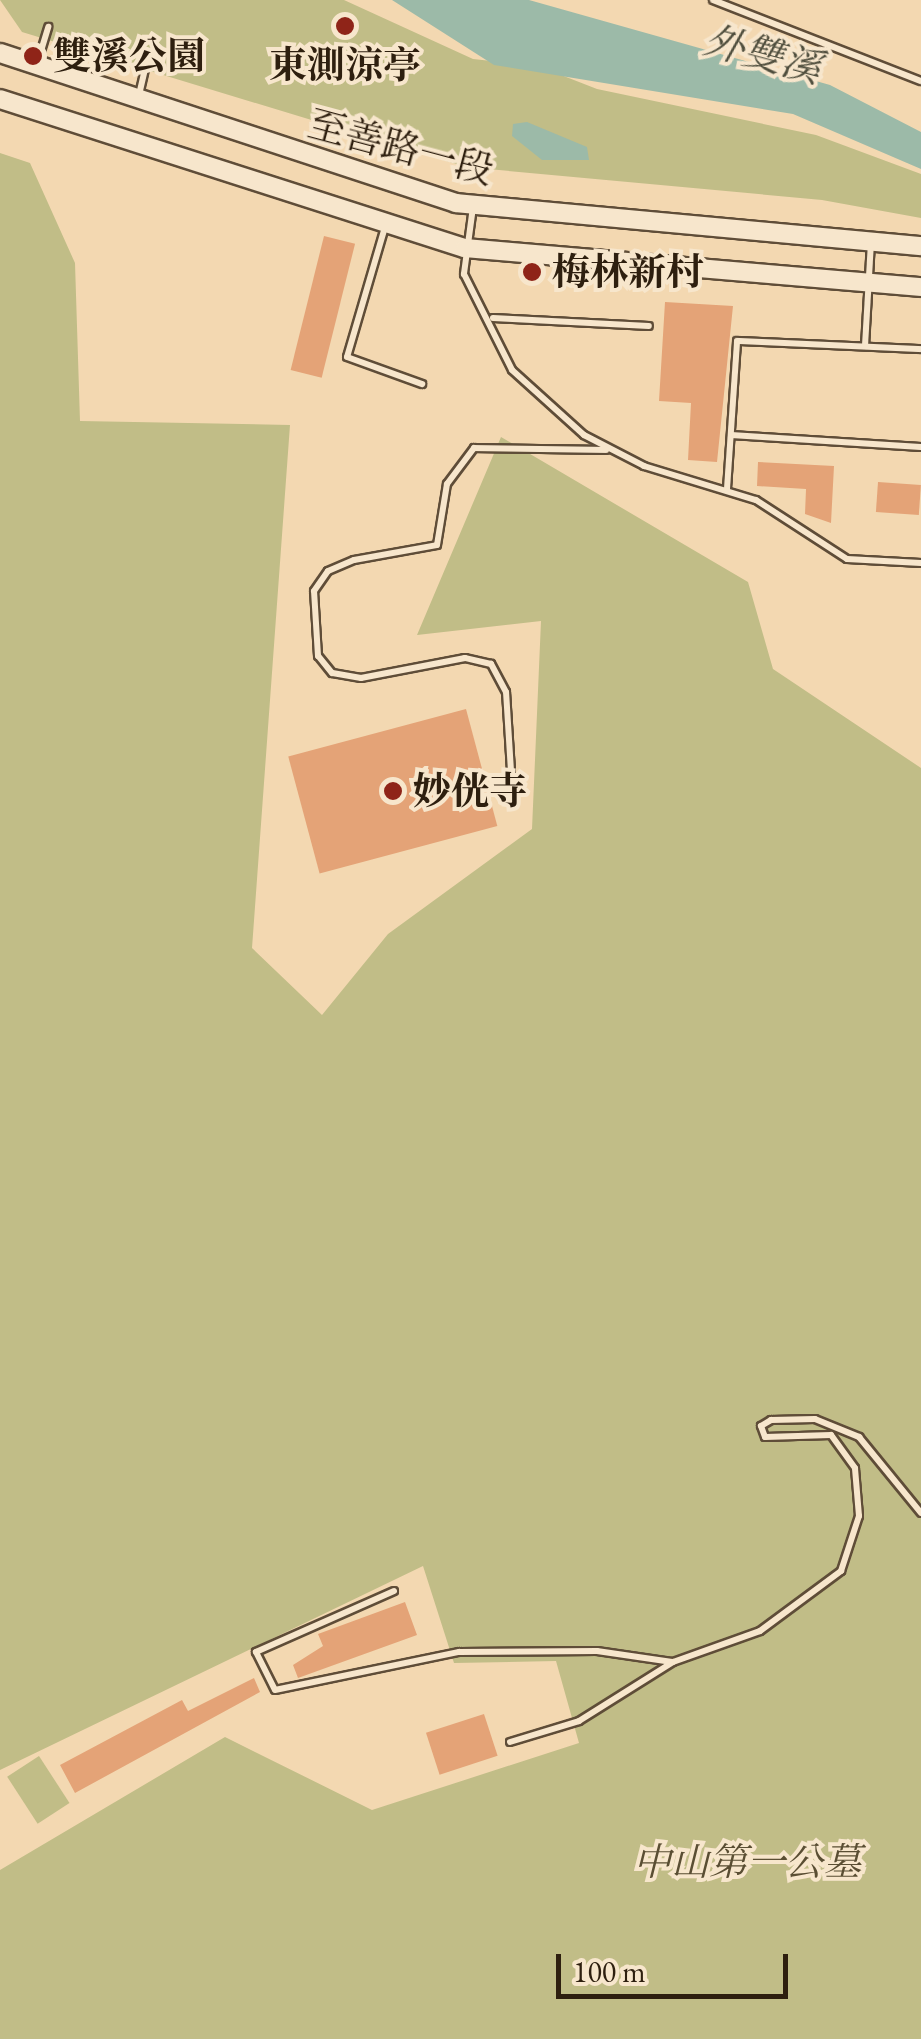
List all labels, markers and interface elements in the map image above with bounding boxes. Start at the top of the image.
marker: 東測涼亭 [334,15,356,37]
water label: 外雙溪 [699,15,827,93]
place label: 雙溪公園 [53,33,205,79]
place label: 東測涼亭 [269,42,421,88]
marker: 雙溪公園 [22,45,44,67]
street label: 至善路一段 [303,100,499,194]
place label: 梅林新村 [552,249,704,295]
marker: 梅林新村 [521,261,543,283]
place label: 妙侊寺 [413,768,527,814]
marker: 妙侊寺 [382,780,404,802]
park label: 中山第一公墓 [633,1839,861,1885]
scale bar [561,1934,794,1996]
text: 100 m [573,1952,646,1991]

